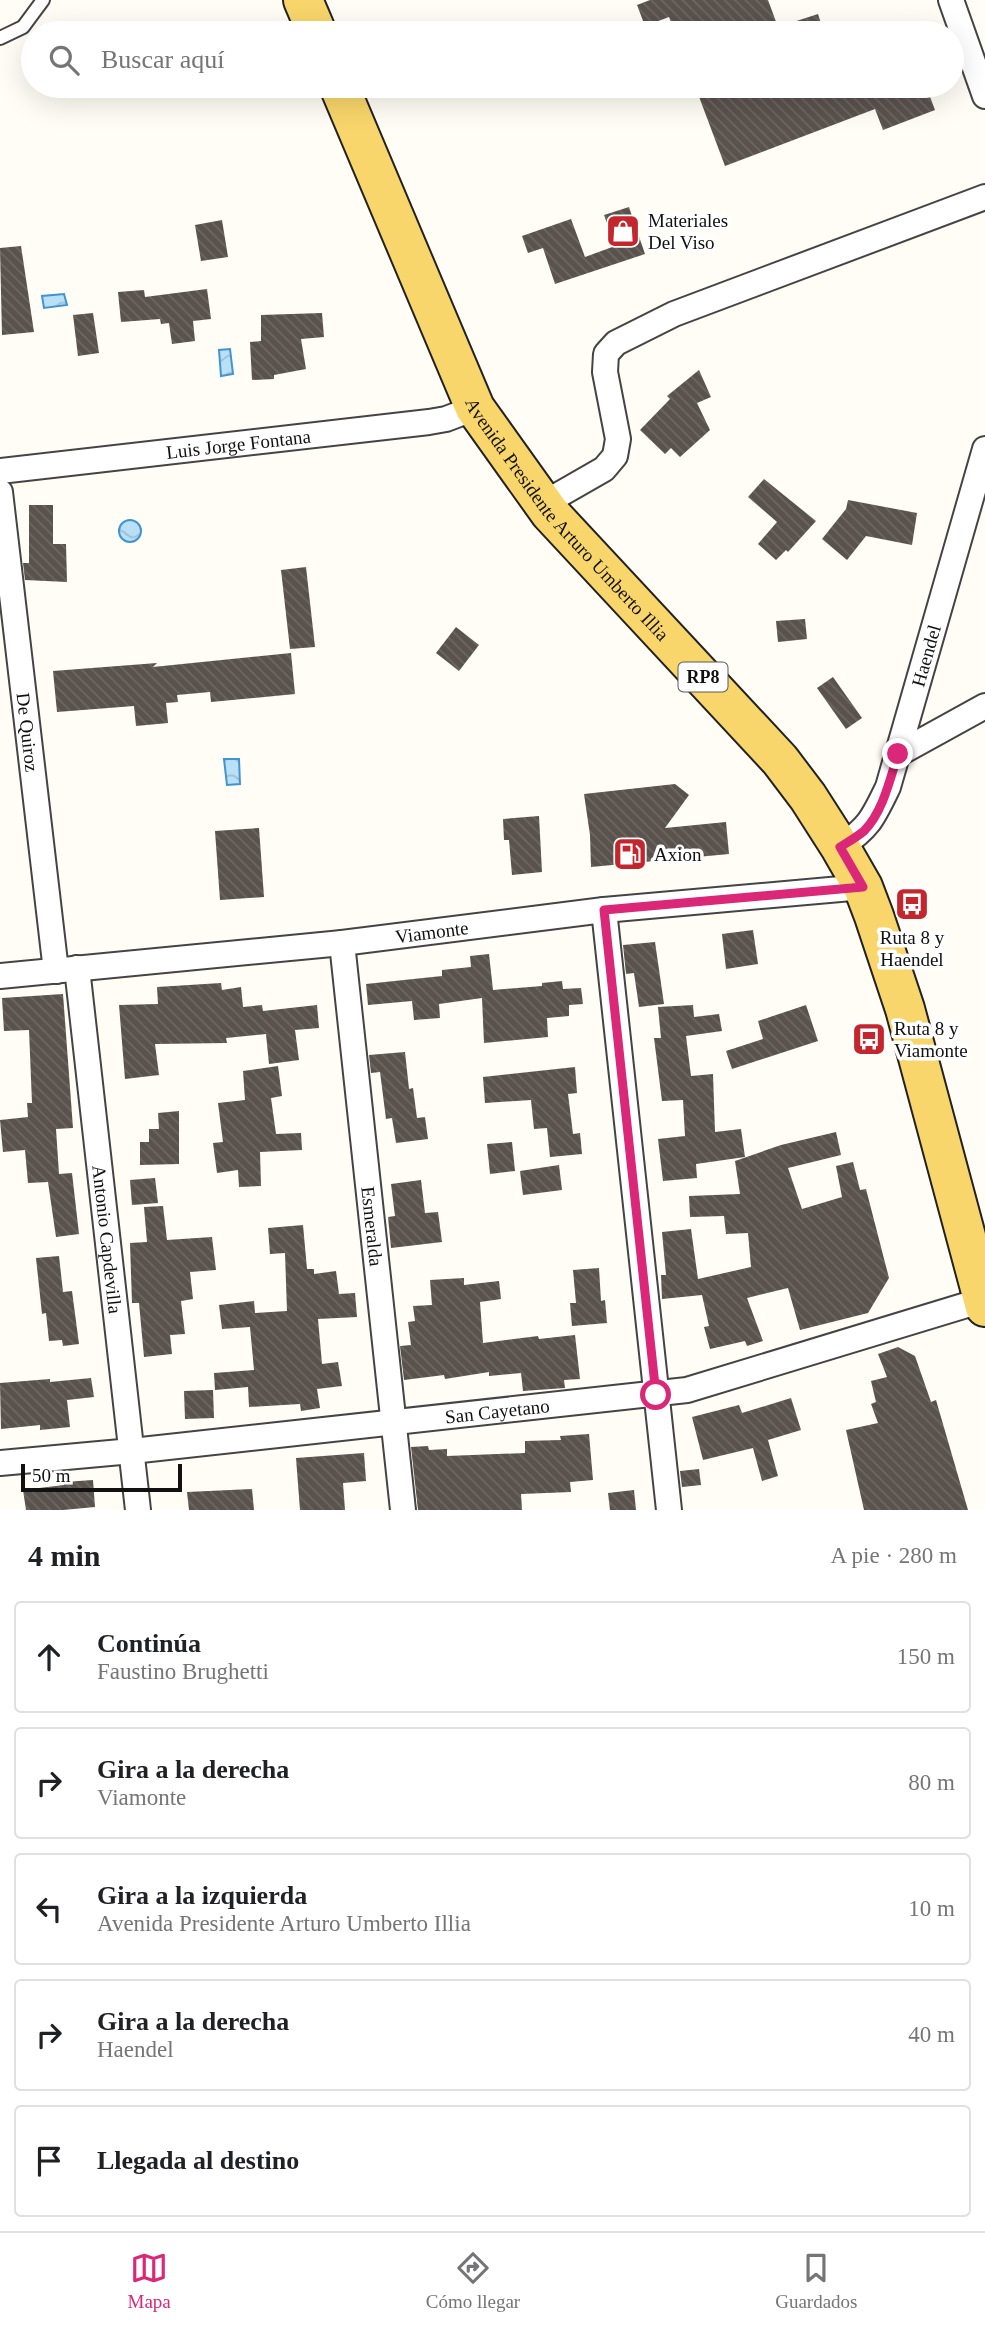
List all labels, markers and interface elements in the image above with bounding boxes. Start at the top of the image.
search box [21,21,964,98]
icon: search [45,41,83,79]
text: Buscar aquí [101,45,224,74]
place label: Materiales Del Viso [648,210,728,253]
shop icon: Materiales Del Viso [604,212,642,250]
street label: Avenida Presidente Arturo Umberto Illia [461,395,674,645]
street label: Luis Jorge Fontana [165,425,312,462]
street label: Haendel [907,622,945,689]
road number: RP8 [678,662,728,692]
street label: De Quiroz [13,692,43,773]
route end [882,738,913,769]
fuel station icon: Axion [611,835,649,873]
place label: Axion [654,844,702,865]
bus stop icon: Ruta 8 y Haendel [893,885,931,923]
street label: Viamonte [394,917,470,947]
place label: Ruta 8 y Haendel [880,927,945,970]
place label: Ruta 8 y Viamonte [894,1018,968,1061]
bus stop icon: Ruta 8 y Viamonte [850,1020,888,1058]
street label: Antonio Capdevilla [89,1164,126,1315]
street label: Esmeralda [358,1185,387,1268]
route start [640,1379,671,1410]
street label: San Cayetano [444,1395,551,1427]
scale bar [21,1461,182,1493]
text: 50 m [32,1465,71,1486]
text: 4 min [28,1539,101,1572]
text: A pie · 280 m [831,1543,957,1568]
text: Continúa [97,1629,201,1658]
icon: ahead [30,1638,68,1676]
text: 150 m [897,1644,955,1669]
text: Faustino Brughetti [97,1659,269,1684]
text: Gira a la derecha [97,1755,289,1784]
icon: right [30,1764,68,1802]
text: 80 m [908,1770,955,1795]
text: Viamonte [97,1785,186,1810]
text: Gira a la izquierda [97,1881,307,1910]
icon: left [30,1890,68,1928]
text: 10 m [908,1896,955,1921]
text: Avenida Presidente Arturo Umberto Illia [97,1911,471,1936]
text: Gira a la derecha [97,2007,289,2036]
icon: right [30,2016,68,2054]
text: 40 m [908,2022,955,2047]
text: Haendel [97,2037,174,2062]
icon: arrive [30,2142,68,2180]
text: Llegada al destino [97,2146,299,2175]
tab: Mapa [127,2249,171,2313]
tab: Cómo llegar [426,2249,520,2313]
tab: Guardados [775,2249,857,2313]

